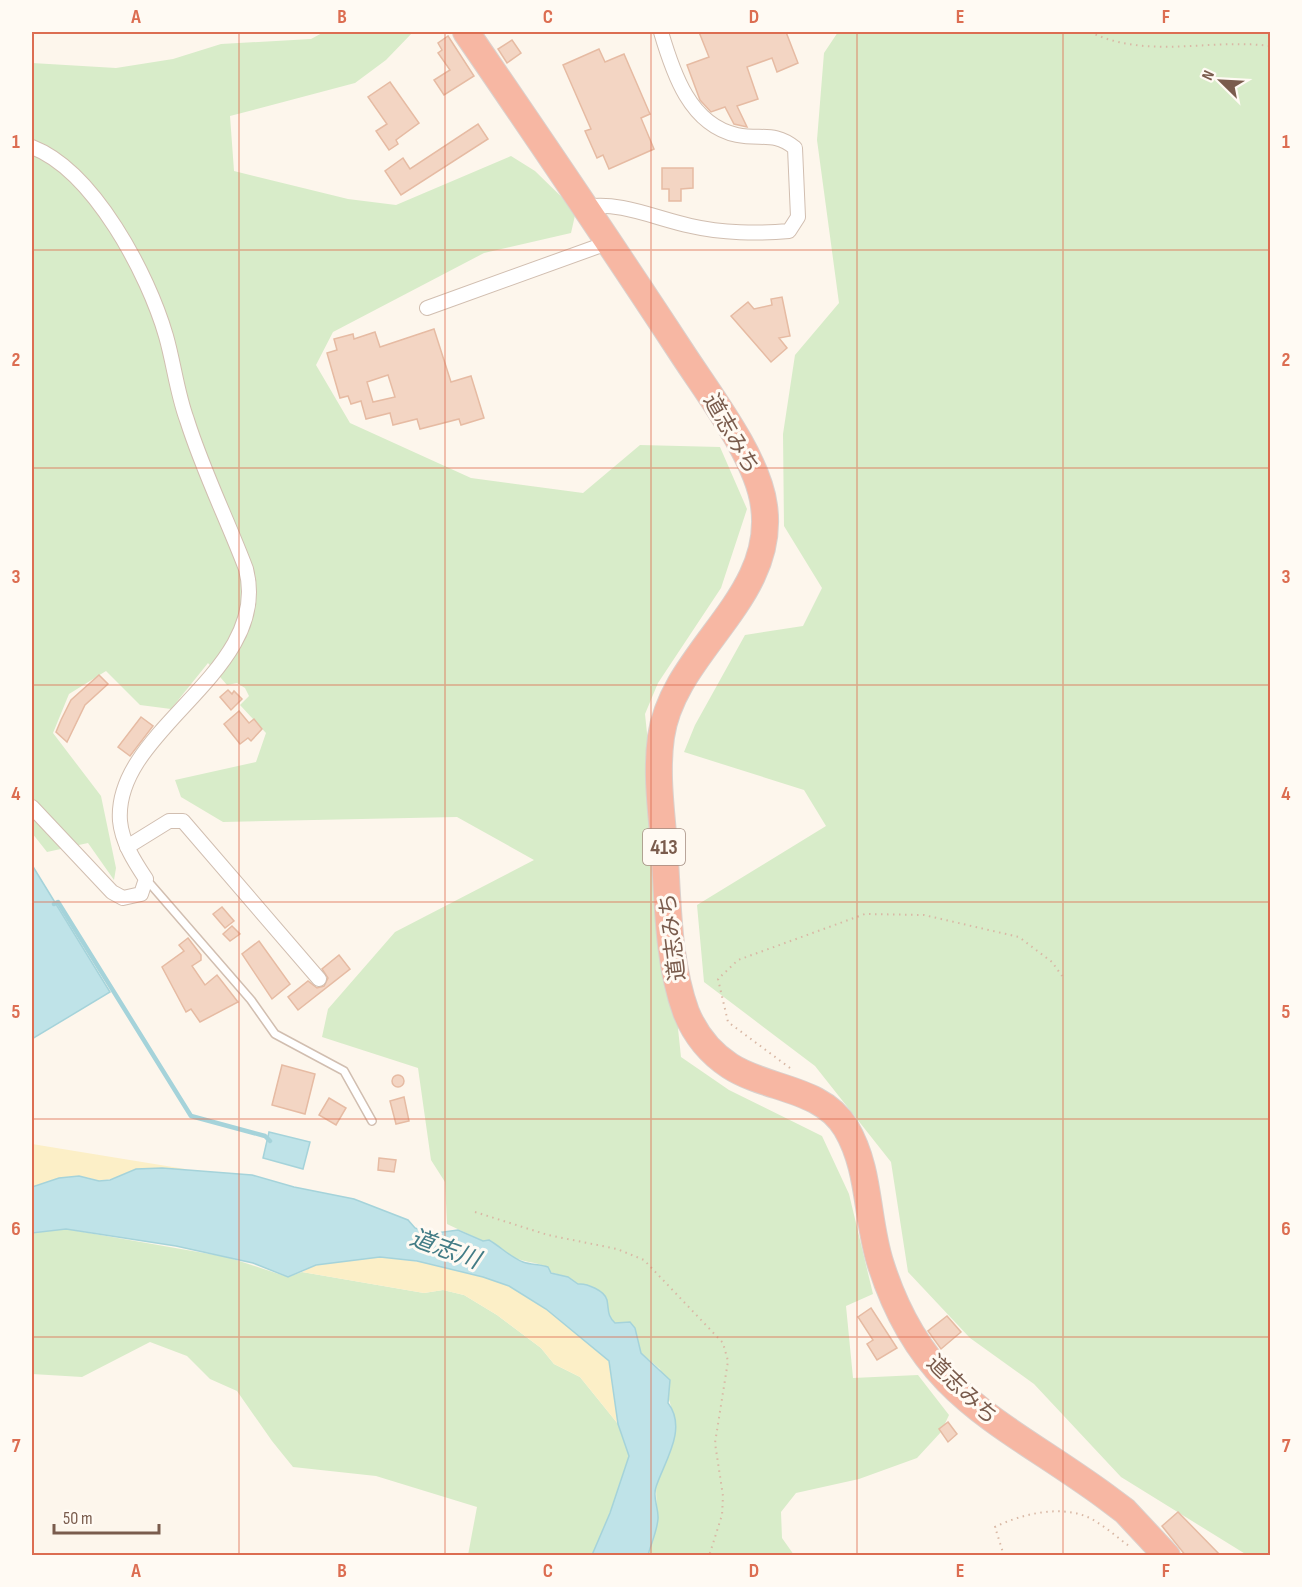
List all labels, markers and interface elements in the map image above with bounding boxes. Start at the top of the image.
text: A [130,5,141,29]
text: B [337,5,347,29]
text: C [543,5,553,29]
text: D [749,5,759,29]
text: E [956,5,964,29]
text: F [1162,5,1170,29]
north arrow [1191,51,1251,111]
text: N [1198,68,1219,83]
text: 1 [12,130,20,154]
text: 1 [1282,130,1290,154]
text: 2 [12,348,20,372]
text: 2 [1282,348,1290,372]
street label: 道志みち [697,389,765,479]
text: 3 [12,565,21,589]
text: 3 [1282,565,1291,589]
text: 4 [11,782,21,806]
text: 4 [1281,782,1291,806]
road number: 413 [643,829,685,865]
street label: 道志みち [654,892,692,982]
text: 5 [12,1000,21,1024]
text: 5 [1282,1000,1291,1024]
text: 6 [11,1217,21,1241]
text: 6 [1281,1217,1291,1241]
water label: 道志川 [406,1223,487,1276]
street label: 道志みち [921,1350,1003,1430]
text: 7 [12,1434,21,1458]
text: 7 [1282,1434,1291,1458]
scale bar [54,1497,159,1535]
text: 50 m [63,1508,93,1529]
text: A [130,1559,141,1583]
text: B [337,1559,347,1583]
text: C [543,1559,553,1583]
text: D [749,1559,759,1583]
text: E [956,1559,964,1583]
text: F [1162,1559,1170,1583]

